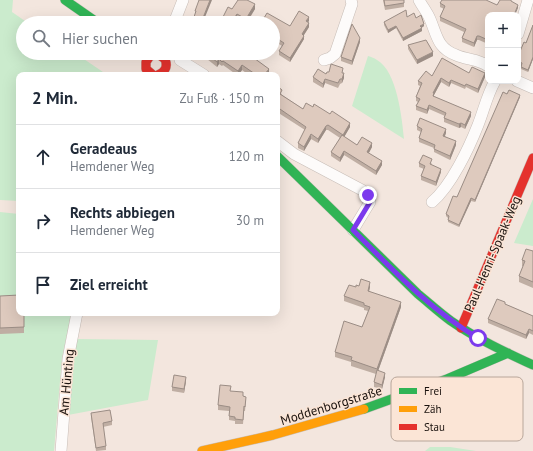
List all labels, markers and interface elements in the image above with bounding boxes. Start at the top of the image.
map controls [485,12,521,84]
button: + [485,12,521,48]
search box [16,16,280,60]
icon: search [30,27,52,49]
text: Hier suchen [62,29,138,48]
button: − [485,48,521,84]
text: 2 Min. [32,87,78,109]
text: Zu Fuß · 150 m [180,90,264,107]
text: Geradeaus [70,139,137,158]
icon: ahead [32,146,54,168]
text: 120 m [229,148,264,165]
text: Hemdener Weg [70,158,155,175]
route end [359,186,377,204]
street label: Paul-Henri-Spaak-Weg [460,194,525,315]
text: Rechts abbiegen [70,203,175,222]
icon: right [32,210,54,232]
text: 30 m [236,212,264,229]
text: Hemdener Weg [70,222,155,239]
icon: arrive [32,274,54,296]
text: Ziel erreicht [70,275,148,294]
route start [469,329,487,347]
street label: Am Hünting [55,348,78,416]
legend [391,377,523,441]
street label: Moddenborgstraße [278,382,384,429]
text: Frei [424,384,442,398]
text: Zäh [424,402,441,416]
text: Stau [424,420,445,434]

